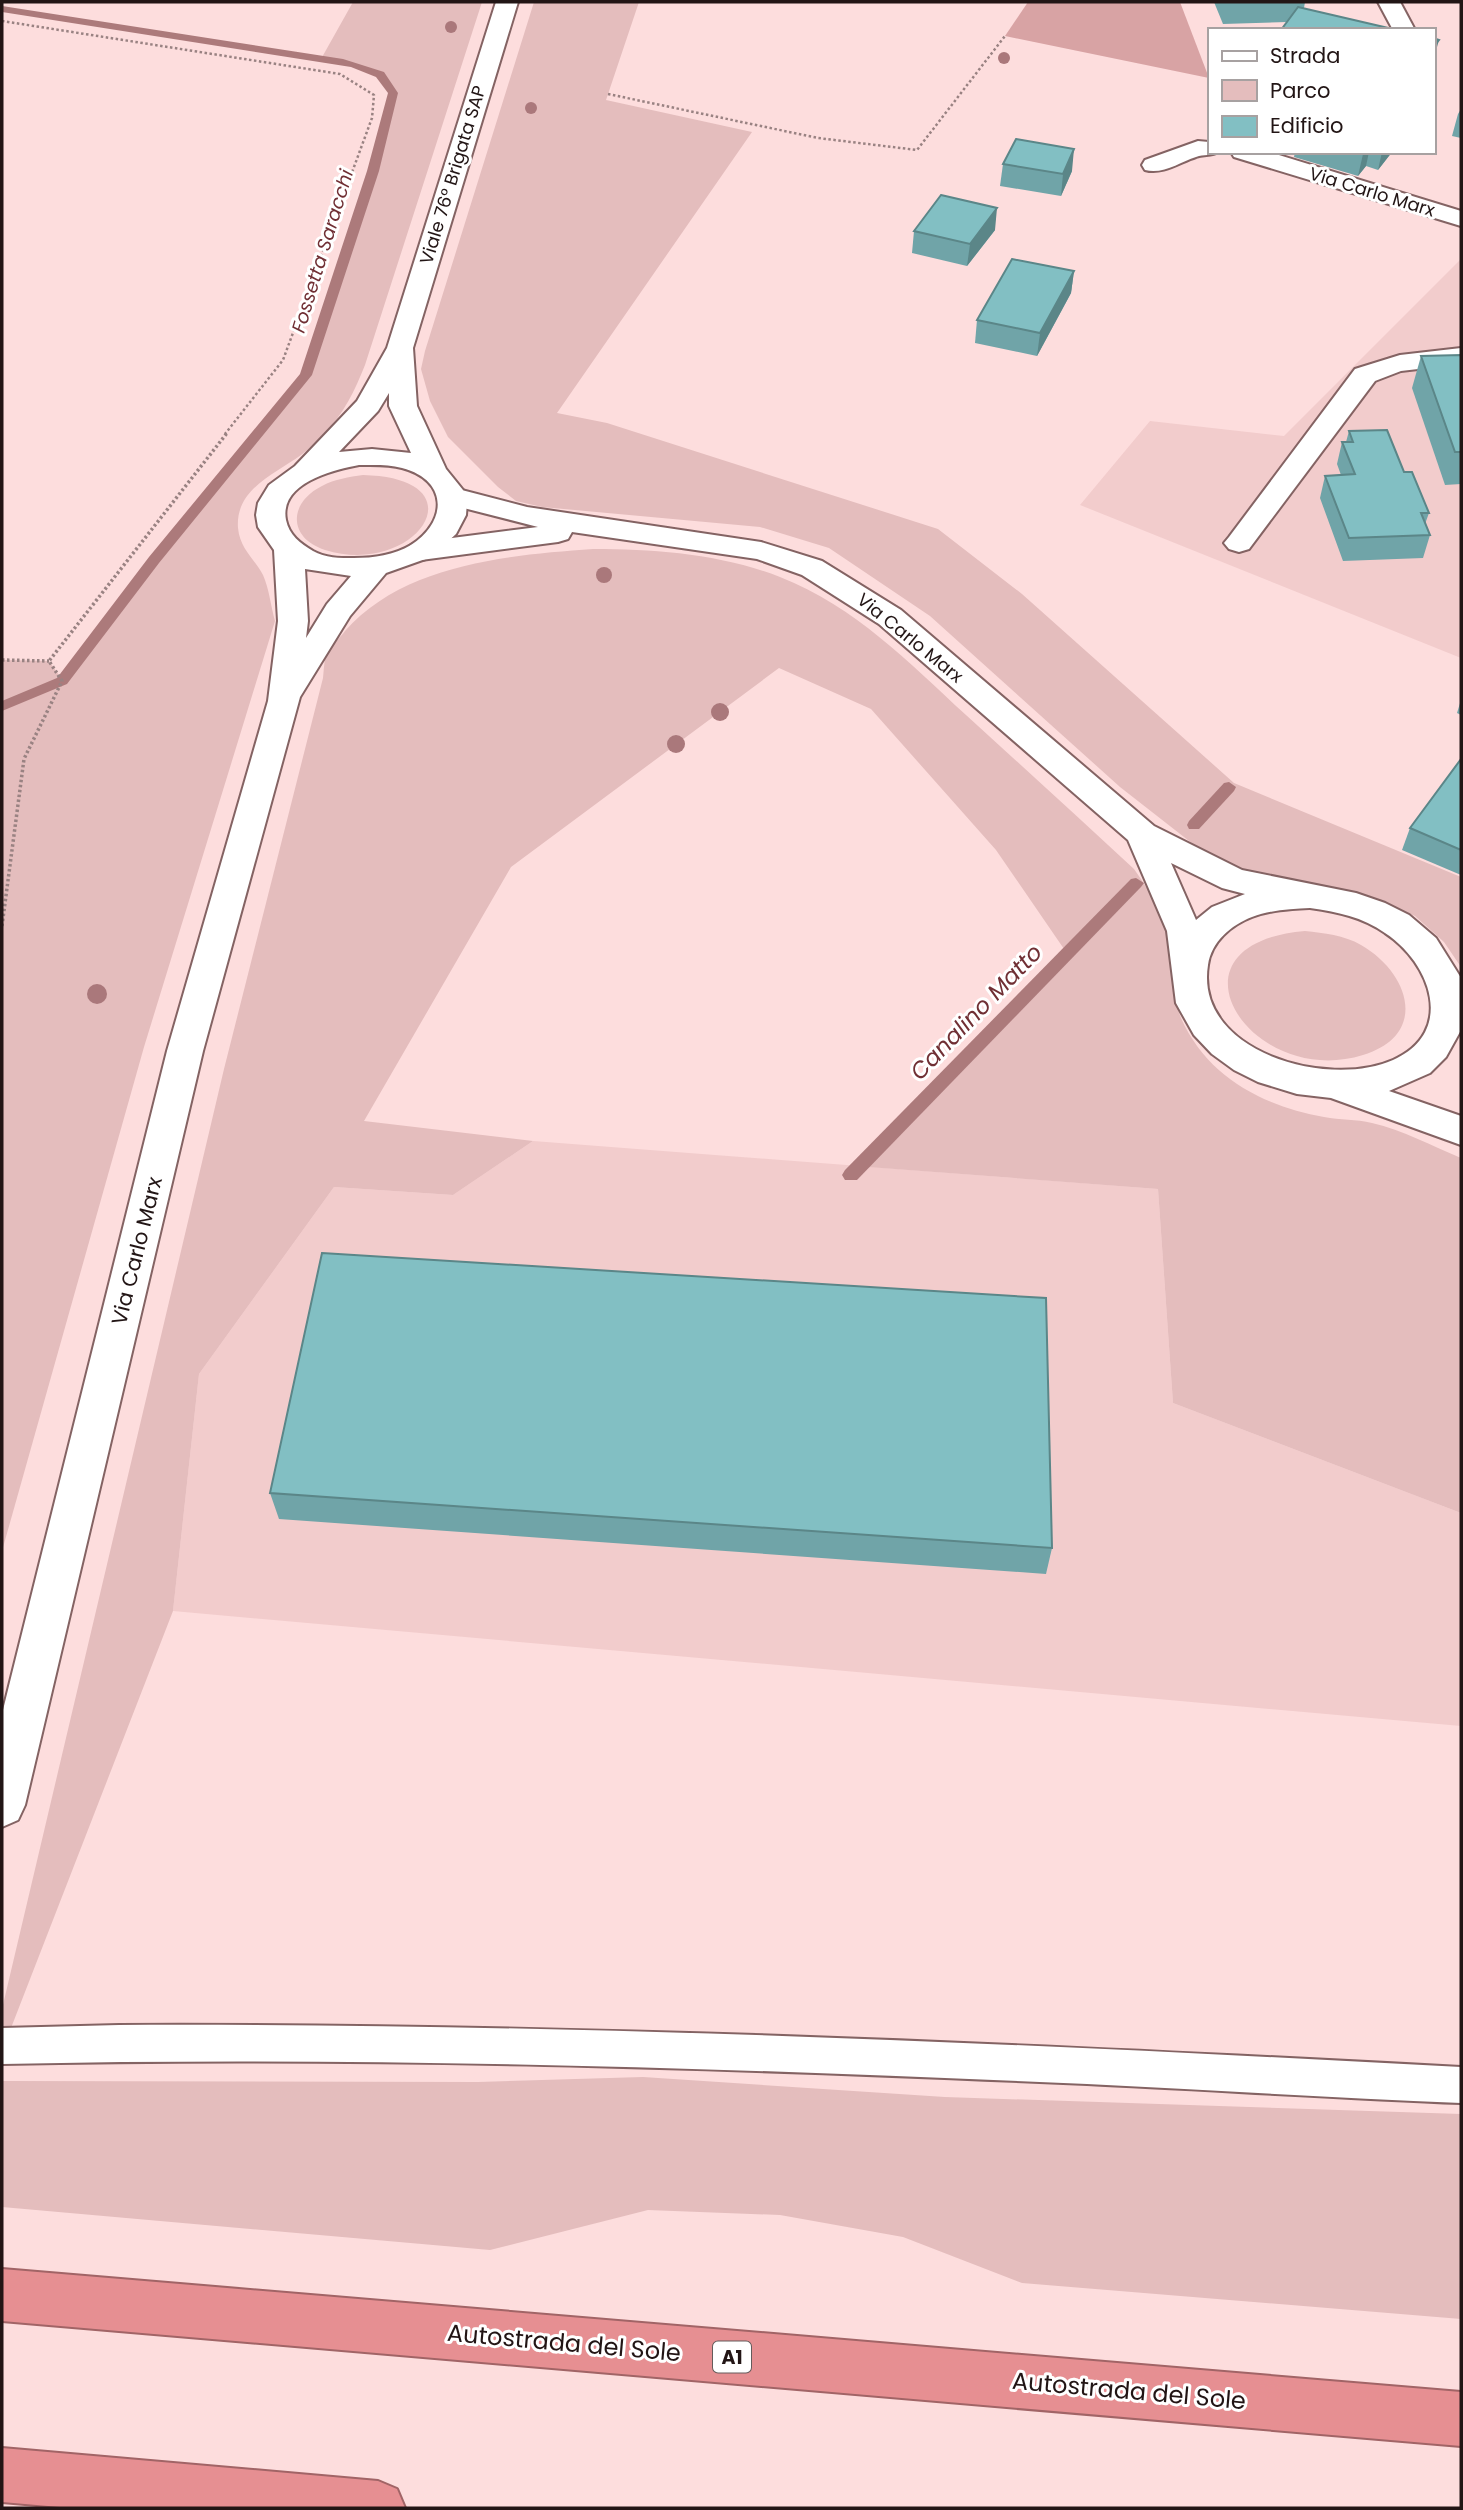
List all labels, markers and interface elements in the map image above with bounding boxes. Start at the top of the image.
legend [1208,28,1435,154]
text: Strada [1270,41,1340,70]
text: Parco [1270,76,1330,105]
street label: Viale 76° Brigata SAP [413,82,492,267]
text: Edificio [1270,111,1344,140]
street label: Via Carlo Marx [1306,161,1438,223]
water label: Fossetta Saracchi [285,166,360,336]
street label: Via Carlo Marx [852,587,969,689]
water label: Canalino Matto [903,937,1049,1087]
street label: Via Carlo Marx [104,1174,169,1328]
street label: Autostrada del Sole [446,2316,682,2369]
road number: A1 [713,2342,751,2372]
street label: Autostrada del Sole [1011,2364,1247,2417]

